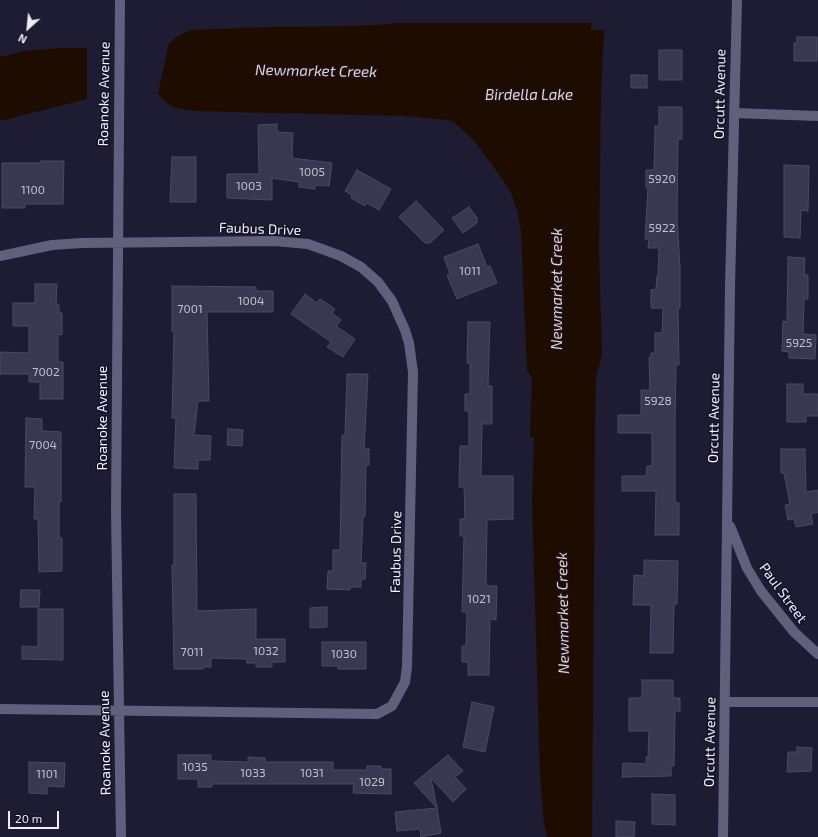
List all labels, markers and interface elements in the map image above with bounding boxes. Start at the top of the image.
north arrow [8,8,48,48]
text: N [16,32,29,47]
street label: Roanoke Avenue [95,41,113,147]
street label: Orcutt Avenue [711,49,729,139]
water label: Newmarket Creek [255,61,377,81]
water label: Birdella Lake [485,86,573,104]
house number: 1005 [299,165,325,179]
house number: 5920 [648,172,676,186]
house number: 1003 [236,179,262,193]
house number: 1100 [21,183,45,197]
street label: Faubus Drive [219,219,301,239]
house number: 5922 [649,221,675,235]
water label: Newmarket Creek [548,228,566,350]
house number: 1011 [459,264,481,278]
house number: 1004 [238,294,264,308]
house number: 7001 [177,302,203,316]
house number: 5925 [786,336,812,350]
house number: 7002 [32,365,60,379]
street label: Roanoke Avenue [94,366,110,470]
street label: Orcutt Avenue [705,373,723,463]
house number: 5928 [644,394,672,408]
house number: 7004 [29,438,57,452]
street label: Faubus Drive [387,511,405,593]
water label: Newmarket Creek [553,552,573,674]
street label: Paul Street [756,560,810,626]
house number: 1021 [467,592,491,606]
house number: 1032 [253,644,279,658]
house number: 7011 [181,645,203,659]
house number: 1030 [331,647,357,661]
street label: Roanoke Avenue [96,690,114,796]
street label: Orcutt Avenue [701,697,719,787]
house number: 1035 [182,760,208,774]
house number: 1033 [240,766,266,780]
house number: 1031 [300,766,324,780]
house number: 1101 [36,767,58,781]
house number: 1029 [359,775,385,789]
scale bar [10,803,61,829]
text: 20 m [15,811,42,825]

